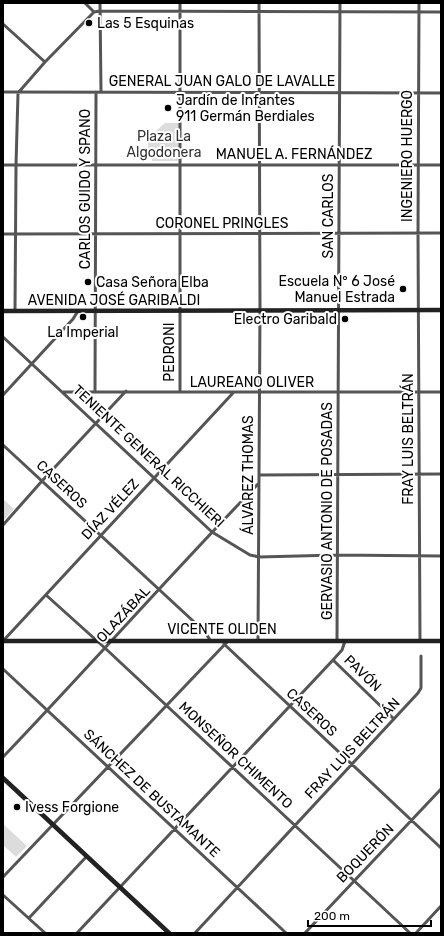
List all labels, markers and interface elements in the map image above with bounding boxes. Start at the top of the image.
place label: Las 5 Esquinas [97,15,194,32]
marker: Las 5 Esquinas [84,18,94,28]
street label: GENERAL JUAN GALO DE LAVALLE [109,73,335,90]
street label: INGENIERO HUERGO [399,90,416,222]
place label: Jardín de Infantes 911 Germán Berdiales [176,92,315,125]
marker: Jardín de Infantes 911 Germán Berdiales [163,103,173,113]
street label: CARLOS GUIDO Y SPANO [77,109,94,269]
park label: Plaza La Algodonera [127,128,201,161]
street label: MANUEL A. FERNÁNDEZ [216,145,372,163]
street label: SAN CARLOS [320,173,337,258]
street label: CORONEL PRINGLES [156,215,289,232]
place label: Escuela N° 6 José Manuel Estrada [278,273,395,306]
place label: Casa Señora Elba [96,274,209,291]
marker: Casa Señora Elba [83,277,93,287]
marker: Escuela N° 6 José Manuel Estrada [398,284,408,294]
street label: AVENIDA JOSÉ GARIBALDI [28,291,200,309]
place label: Electro Garibald [234,311,337,328]
marker: La Imperial [78,312,88,322]
marker: Electro Garibald [340,314,350,324]
street label: PEDRONI [161,322,178,382]
place label: La Imperial [47,324,119,341]
street label: FRAY LUIS BELTRÁN [399,373,417,505]
street label: LAUREANO OLIVER [190,374,314,391]
street label: TENIENTE GENERAL RICCHIERI [69,382,228,531]
street label: GERVASIO ANTONIO DE POSADAS [319,402,336,620]
street label: ÁLVAREZ THOMAS [239,415,257,535]
street label: CASEROS [33,457,91,512]
street label: DÍAZ VÉLEZ [77,475,143,543]
street label: OLAZÁBAL [92,582,154,646]
street label: VICENTE OLIDEN [167,621,277,638]
street label: PAVÓN [340,651,386,695]
street label: CASEROS [283,685,341,740]
street label: FRAY LUIS BELTRÁN [301,694,403,802]
street label: MONSEÑOR CHIMENTO [175,698,297,812]
street label: SÁNCHEZ DE BUSTAMANTE [80,725,224,861]
place label: Ivess Forgione [25,799,119,816]
marker: Ivess Forgione [12,802,22,812]
street label: BOQUERÓN [332,820,398,886]
scale bar [308,902,431,928]
text: 200 m [314,909,350,923]

